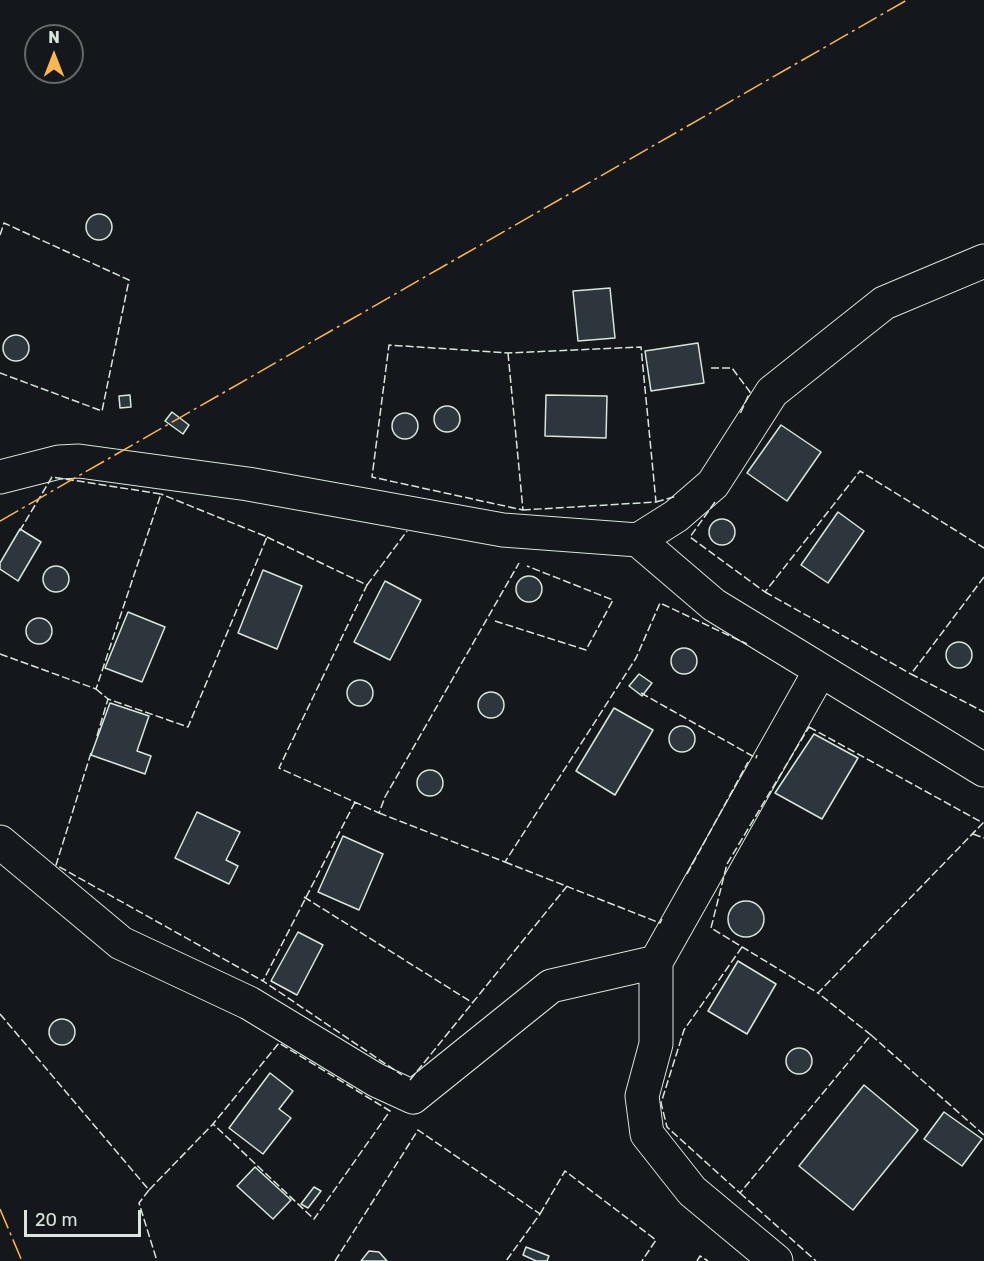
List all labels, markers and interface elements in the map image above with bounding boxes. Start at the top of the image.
north arrow [24,24,84,84]
text: N [48,28,60,47]
scale bar [27,1198,144,1236]
text: 20 m [35,1209,77,1231]

